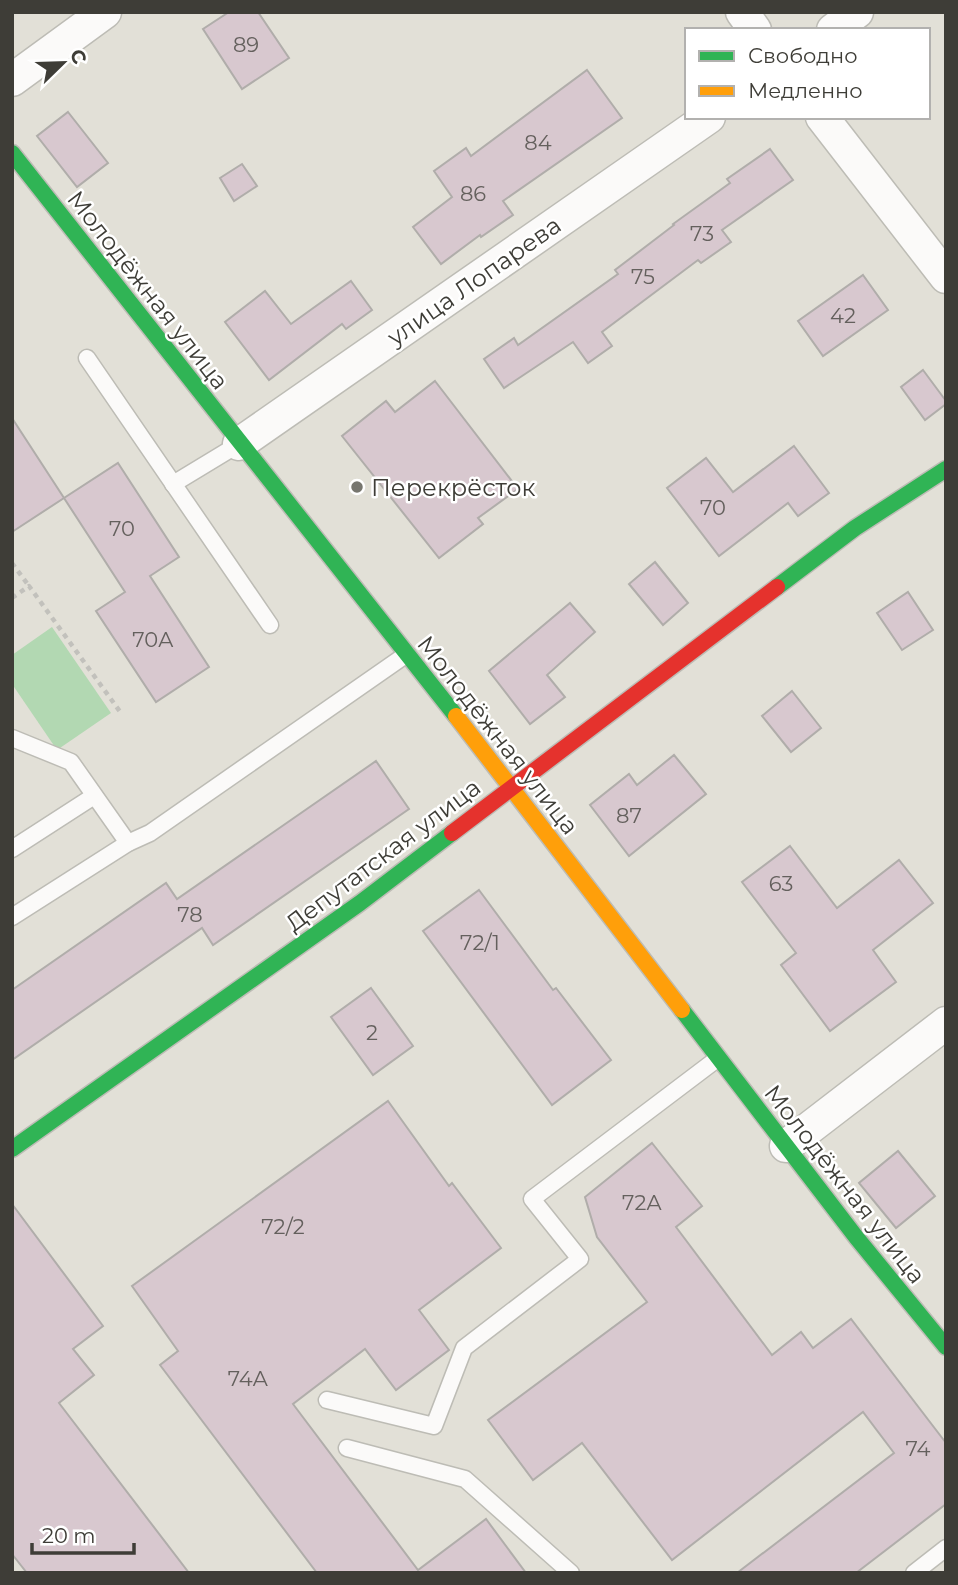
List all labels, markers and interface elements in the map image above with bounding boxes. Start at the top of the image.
north arrow [28,28,98,98]
legend [685,28,930,119]
house number: 89 [233,32,259,57]
text: Свободно [748,43,858,68]
text: С [65,46,92,68]
text: Медленно [748,78,863,103]
house number: 84 [524,130,552,155]
house number: 86 [460,181,486,206]
street label: Молодёжная улица [61,185,235,395]
street label: улица Лопарева [381,210,566,352]
house number: 73 [690,221,714,246]
house number: 75 [631,264,655,289]
house number: 42 [830,303,856,328]
place label: Перекрёсток [371,473,535,502]
marker: Перекрёсток [349,479,365,495]
house number: 70 [700,495,726,520]
house number: 70 [109,516,135,541]
house number: 70А [132,627,174,652]
street label: Молодёжная улица [411,630,585,840]
street label: Депутатская улица [280,772,486,938]
house number: 87 [616,803,642,828]
house number: 63 [769,871,793,896]
house number: 78 [177,902,203,927]
house number: 72/1 [460,930,500,955]
house number: 2 [366,1020,378,1045]
street label: Молодёжная улица [758,1079,932,1289]
house number: 72А [622,1190,662,1215]
house number: 72/2 [261,1214,305,1239]
house number: 74А [228,1366,269,1391]
house number: 74 [906,1436,931,1461]
scale bar [32,1512,133,1556]
text: 20 m [42,1523,96,1548]

